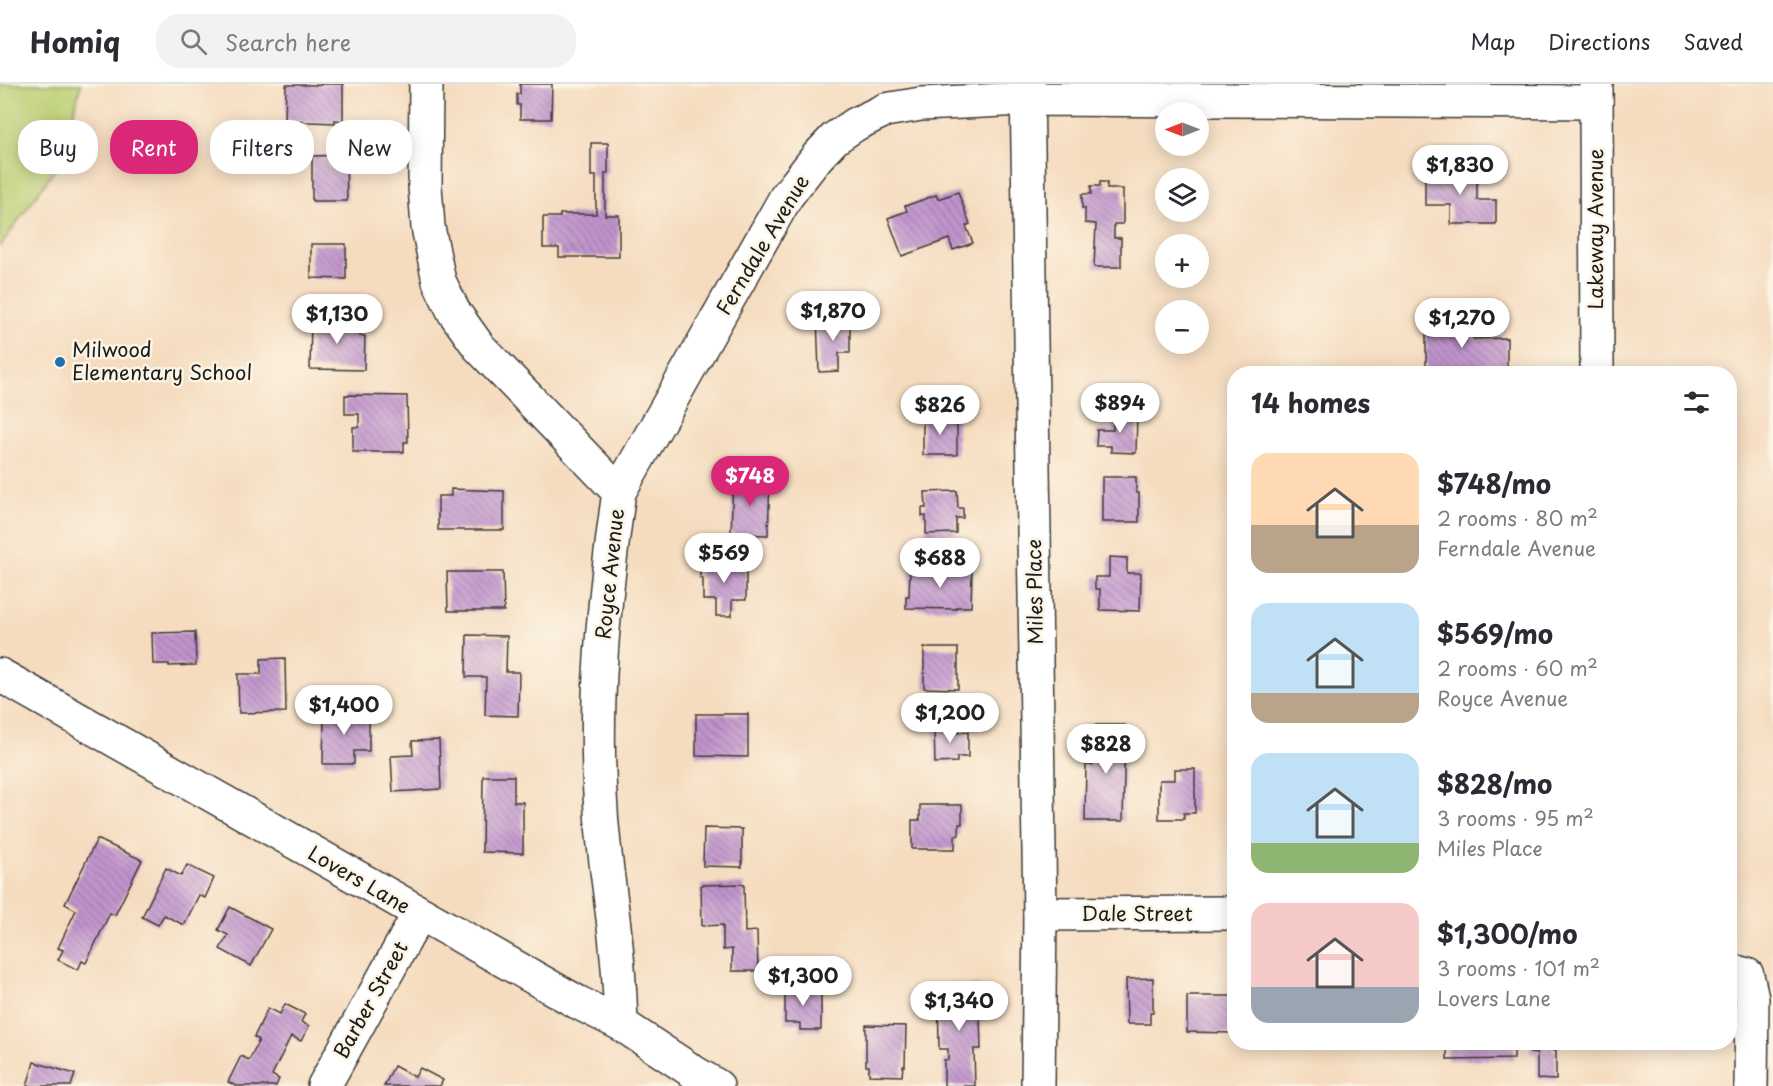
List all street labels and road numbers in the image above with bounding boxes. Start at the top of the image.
street label: Lakeway Avenue [1580,148,1610,310]
street label: Ferndale Avenue [708,169,816,320]
street label: Royce Avenue [587,507,631,641]
street label: Miles Place [1018,539,1050,645]
street label: Lovers Lane [303,838,416,921]
street label: Dale Street [1081,898,1193,928]
street label: Barber Street [325,935,415,1064]

